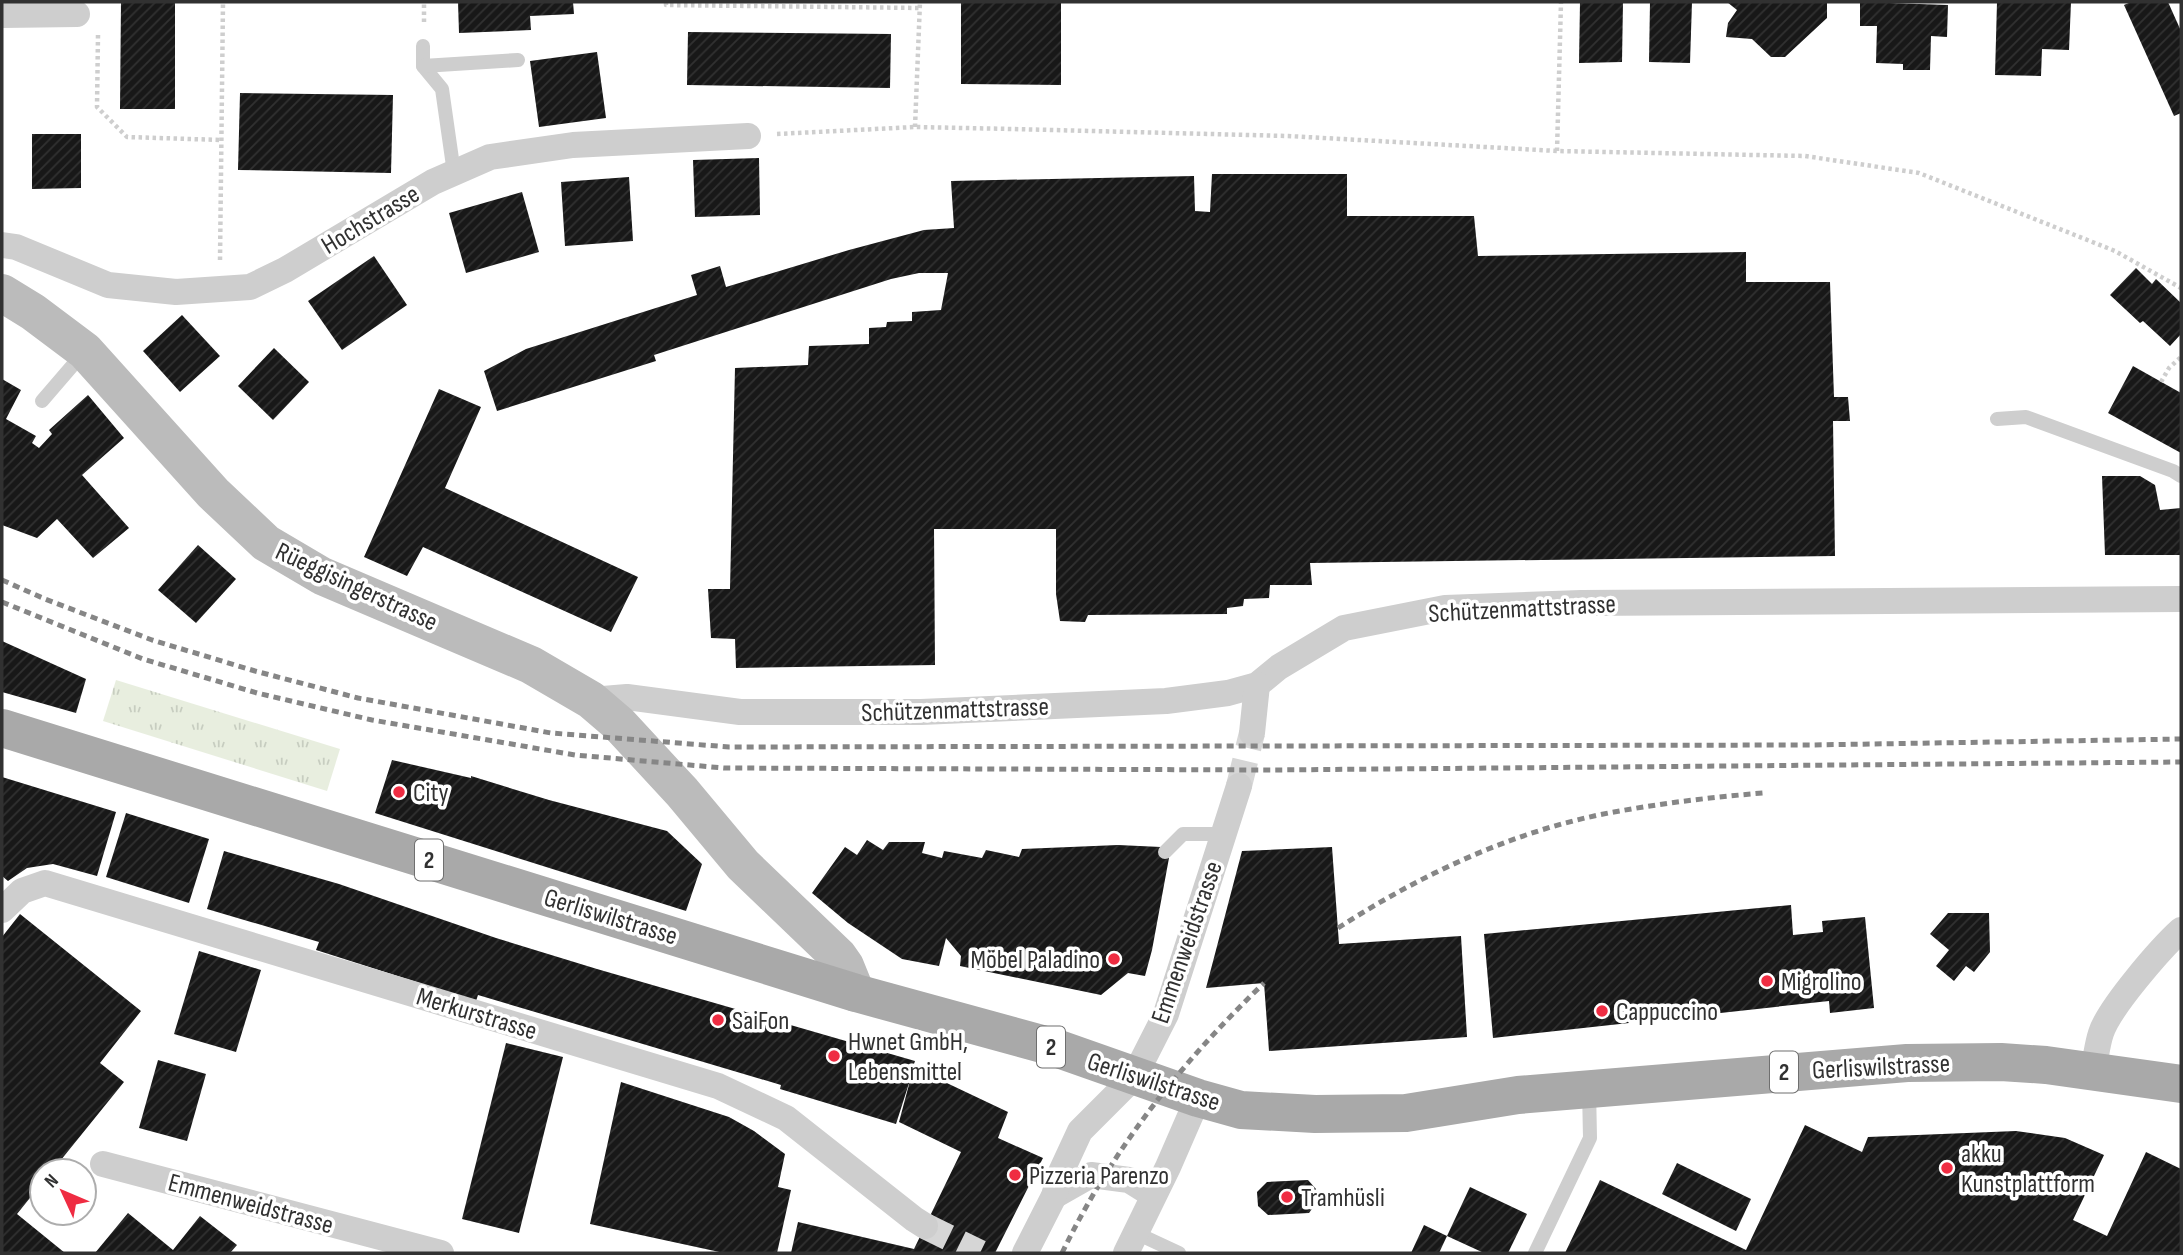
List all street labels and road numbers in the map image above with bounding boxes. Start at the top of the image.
street label: Hochstrasse [316,179,425,262]
street label: Rüeggisingerstrasse [270,536,442,638]
street label: Schützenmattstrasse [1428,589,1617,630]
street label: Schützenmattstrasse [861,692,1049,729]
road number: 2 [415,840,443,880]
street label: Emmenweidstrasse [1145,857,1230,1028]
street label: Gerliswilstrasse [540,882,681,952]
street label: Merkurstrasse [413,981,541,1047]
road number: 2 [1037,1027,1065,1068]
street label: Gerliswilstrasse [1083,1046,1224,1118]
street label: Gerliswilstrasse [1811,1048,1951,1087]
road number: 2 [1770,1052,1798,1092]
street label: Emmenweidstrasse [165,1168,336,1241]

